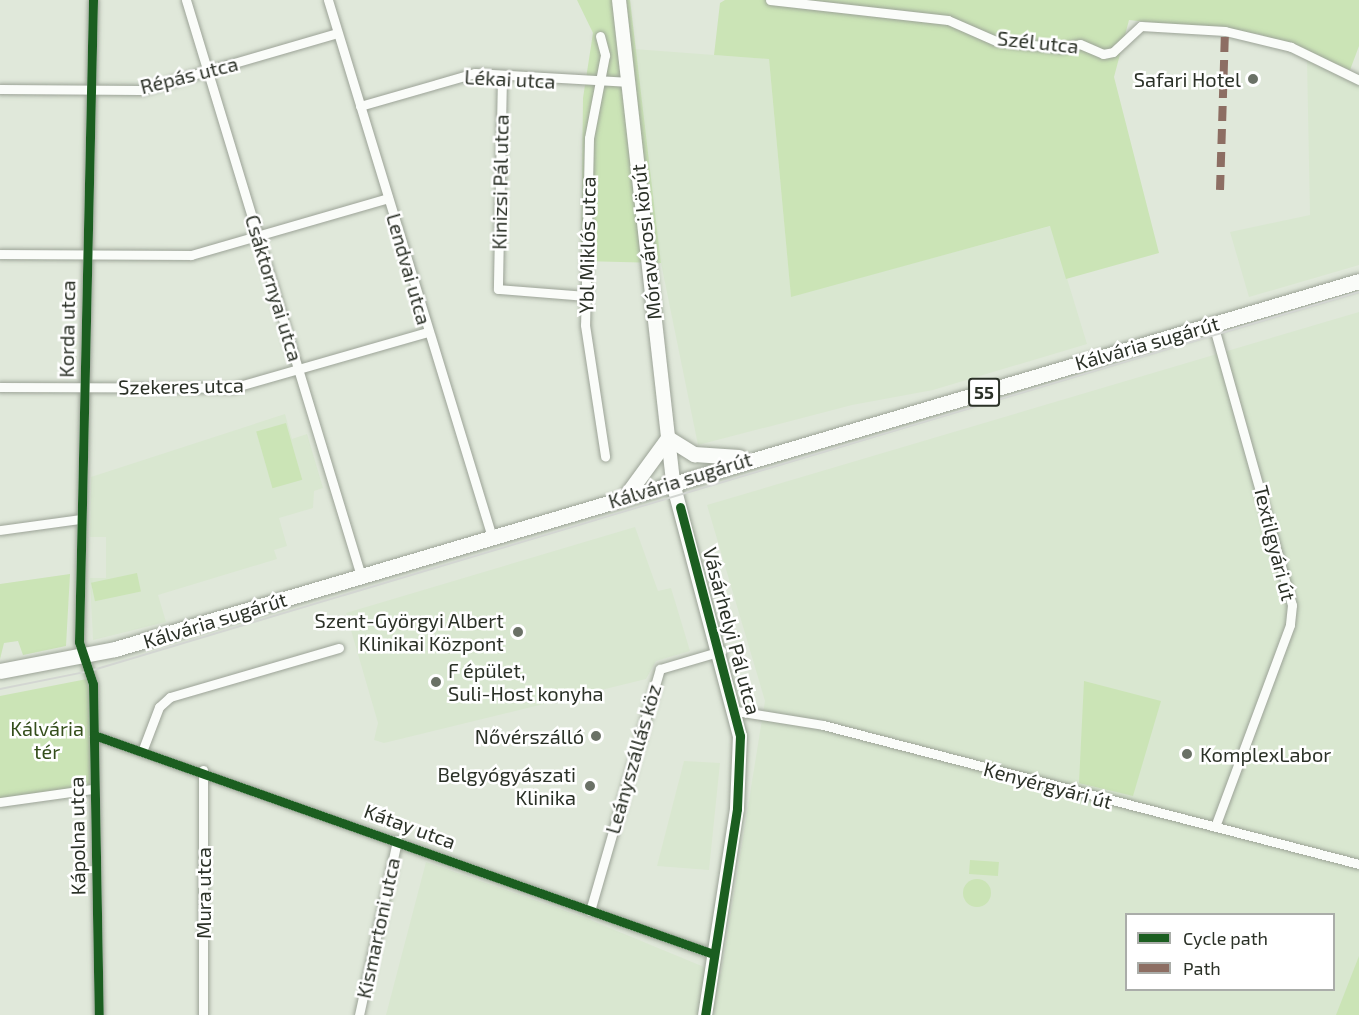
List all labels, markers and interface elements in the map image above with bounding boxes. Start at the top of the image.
street label: Szél utca [996,26,1080,58]
street label: Répás utca [138,51,240,99]
street label: Lékai utca [464,65,556,93]
place label: Safari Hotel [1134,67,1241,91]
marker: Safari Hotel [1246,72,1260,86]
street label: Kinizsi Pál utca [487,114,513,250]
street label: Móravárosi körút [626,163,666,321]
street label: Ybl Miklós utca [574,176,600,314]
street label: Lendvai utca [382,211,436,327]
street label: Csáktornyai utca [240,212,308,364]
street label: Korda utca [54,280,80,378]
street label: Kálvária sugárút [1072,311,1222,375]
street label: Szekeres utca [118,373,244,399]
road number: 55 [968,377,1000,407]
street label: Kálvária sugárút [605,447,755,513]
street label: Textilgyári út [1249,483,1301,603]
street label: Vásárhelyi Pál utca [698,545,766,717]
street label: Kálvária sugárút [140,587,290,653]
place label: Szent-Györgyi Albert Klinikai Központ [314,608,504,655]
marker: Szent-Györgyi Albert Klinikai Központ [509,623,527,641]
place label: F épület, Suli-Host konyha [448,658,603,705]
marker: F épület, Suli-Host konyha [429,675,443,689]
street label: Leányszállás köz [600,681,666,837]
park label: Kálvária tér [10,717,84,764]
place label: Nővérszálló [475,724,584,748]
marker: Nővérszálló [589,729,603,743]
place label: KomplexLabor [1200,742,1331,766]
marker: KomplexLabor [1178,745,1196,763]
street label: Kenyérgyári út [981,756,1115,814]
place label: Belgyógyászati Klinika [437,762,576,809]
street label: Kápolna utca [64,777,90,895]
marker: Belgyógyászati Klinika [581,777,599,795]
street label: Kátay utca [361,798,459,854]
street label: Mura utca [191,847,215,939]
street label: Kismartoni utca [351,855,405,1001]
legend [1125,913,1335,991]
text: Cycle path [1183,927,1268,949]
text: Path [1183,957,1221,979]

